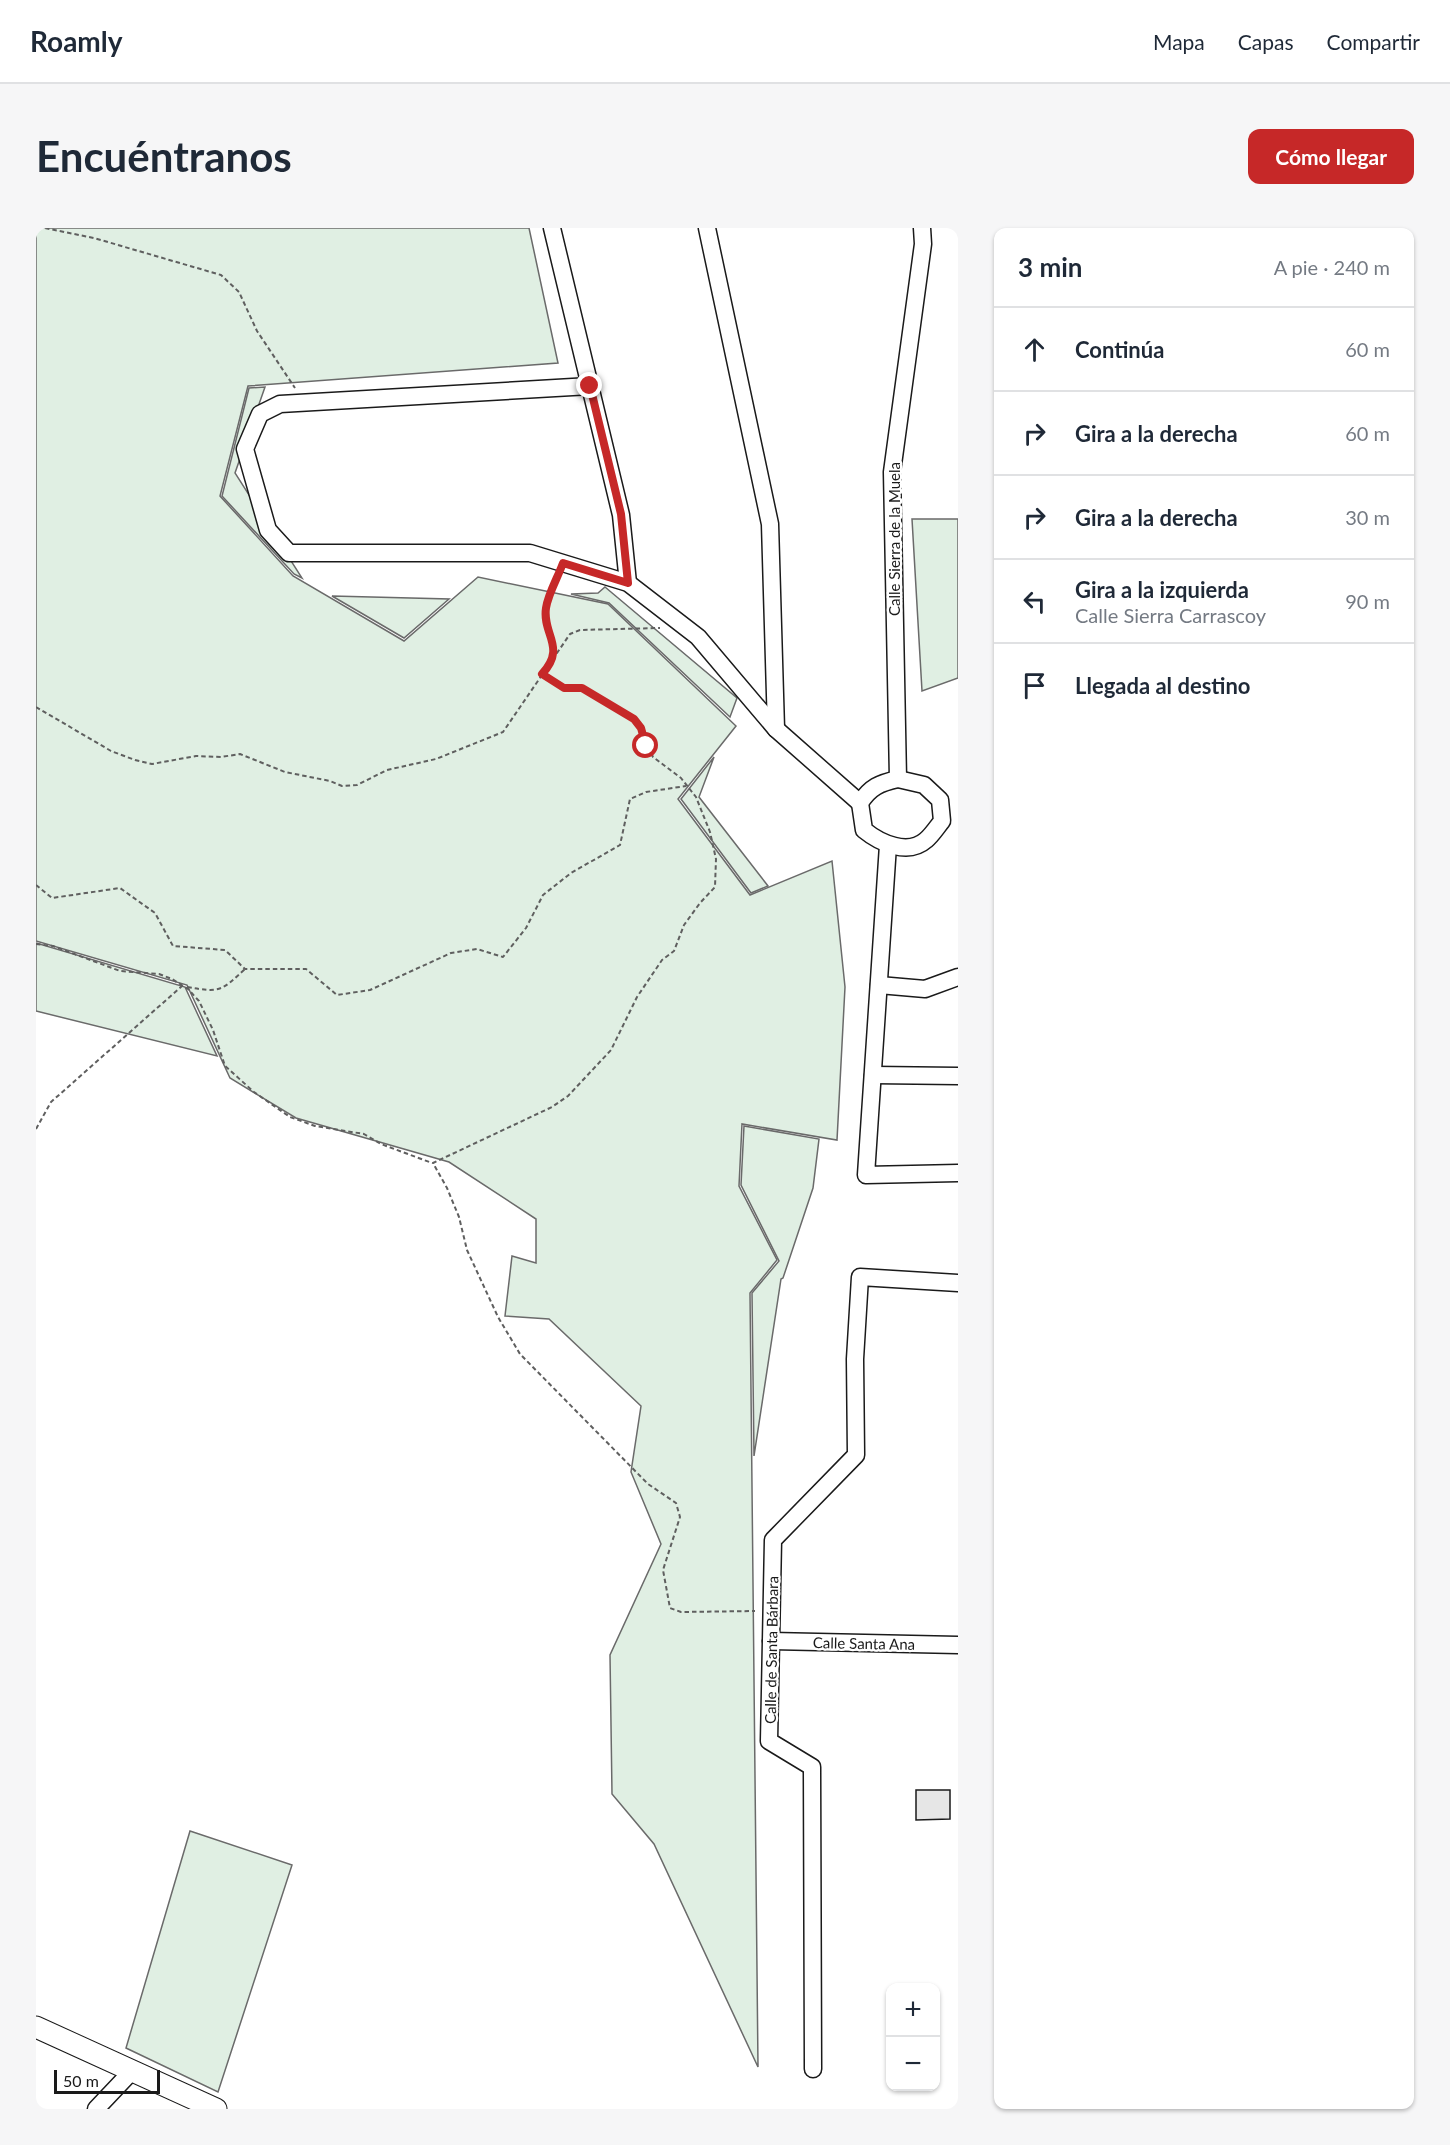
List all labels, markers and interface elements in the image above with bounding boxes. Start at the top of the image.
text: Roamly [30,24,123,58]
text: Mapa [1153,29,1205,54]
text: Capas [1238,29,1294,54]
text: Compartir [1327,29,1420,54]
button: Cómo llegar [1248,129,1414,184]
text: Encuéntranos [36,131,292,181]
text: 3 min [1018,251,1082,283]
text: A pie · 240 m [1274,255,1390,279]
icon: ahead [1018,333,1051,366]
text: Continúa [1075,336,1164,363]
text: 60 m [1345,337,1390,361]
route end [576,372,602,398]
icon: right [1018,417,1051,450]
text: Gira a la derecha [1075,420,1238,447]
text: 60 m [1345,421,1390,445]
street label: Calle Sierra de la Muela [885,462,903,616]
icon: right [1018,501,1051,534]
text: Gira a la derecha [1075,504,1238,531]
text: 30 m [1345,505,1390,529]
text: Gira a la izquierda [1075,576,1249,603]
icon: left [1018,585,1051,618]
text: 90 m [1345,589,1390,613]
text: Calle Sierra Carrascoy [1075,603,1266,627]
icon: arrive [1018,669,1051,702]
text: Llegada al destino [1075,672,1251,699]
route start [632,732,658,758]
street label: Calle de Santa Bárbara [761,1576,781,1724]
street label: Calle Santa Ana [813,1633,915,1653]
map controls [886,1983,940,2091]
button: + [886,1983,940,2037]
button: − [886,2037,940,2091]
scale bar [54,2067,160,2094]
text: 50 m [63,2071,99,2090]

